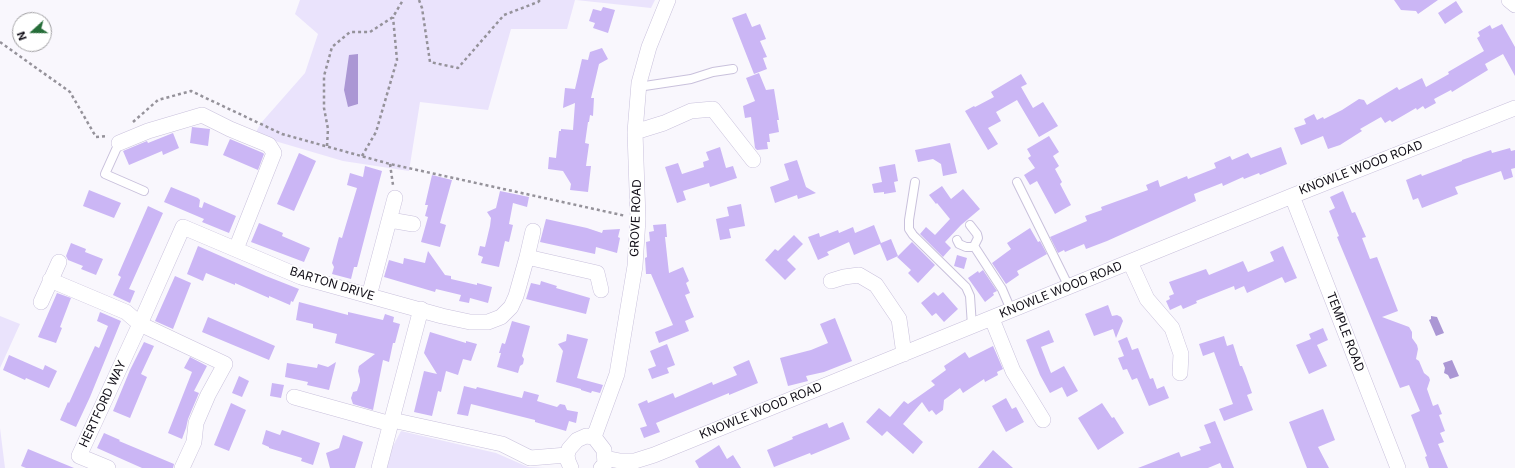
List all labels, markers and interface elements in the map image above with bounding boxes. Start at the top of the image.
north arrow [12,12,52,52]
text: N [14,30,30,42]
street label: KNOWLE WOOD ROAD [1297,138,1425,198]
street label: GROVE ROAD [627,179,645,257]
street label: KNOWLE WOOD ROAD [998,259,1124,321]
street label: BARTON DRIVE [288,264,376,304]
street label: TEMPLE ROAD [1323,290,1367,374]
street label: HERTFORD WAY [77,358,129,450]
street label: KNOWLE WOOD ROAD [698,380,824,442]

